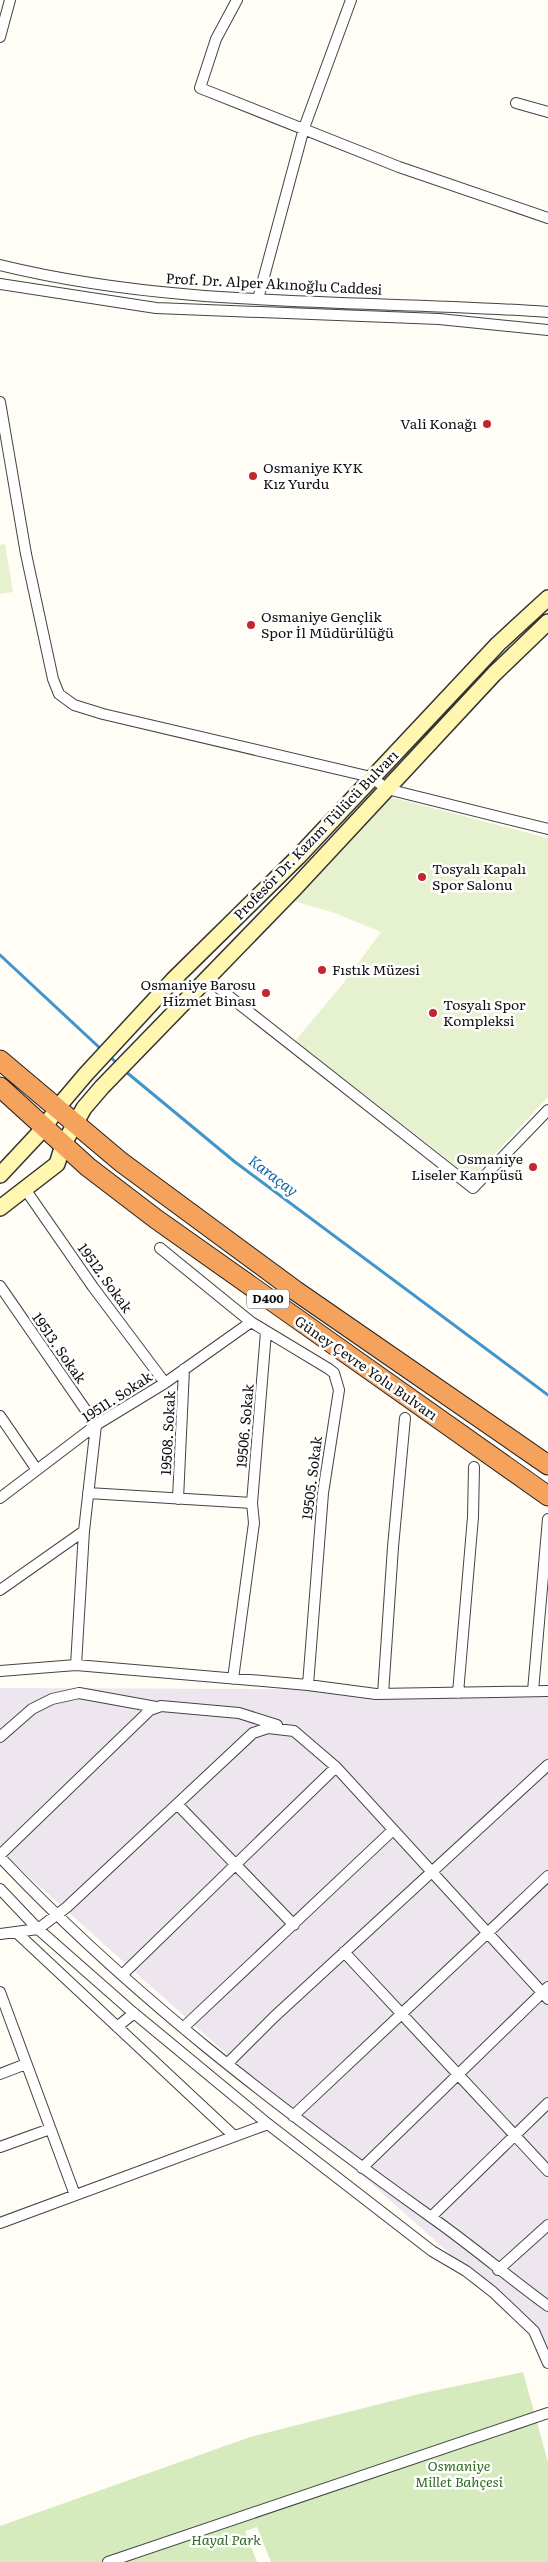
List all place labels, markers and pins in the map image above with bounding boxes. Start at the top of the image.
place label: Vali Konağı [400,413,477,433]
marker: Vali Konağı [481,418,493,430]
place label: Osmaniye KYK Kız Yurdu [263,457,364,493]
marker: Osmaniye KYK Kız Yurdu [247,470,259,482]
place label: Osmaniye Gençlik Spor İl Müdürülüğü [261,606,394,642]
marker: Osmaniye Gençlik Spor İl Müdürülüğü [245,619,257,631]
place label: Tosyalı Kapalı Spor Salonu [432,858,527,894]
marker: Tosyalı Kapalı Spor Salonu [416,871,428,883]
place label: Fıstık Müzesi [332,959,420,979]
marker: Fıstık Müzesi [316,964,328,976]
place label: Osmaniye Barosu Hizmet Binası [141,974,256,1010]
marker: Osmaniye Barosu Hizmet Binası [260,987,272,999]
place label: Tosyalı Spor Kompleksi [443,994,526,1030]
marker: Tosyalı Spor Kompleksi [427,1007,439,1019]
place label: Osmaniye Liseler Kampüsü [411,1148,523,1184]
marker: Osmaniye Liseler Kampüsü [527,1161,539,1173]

